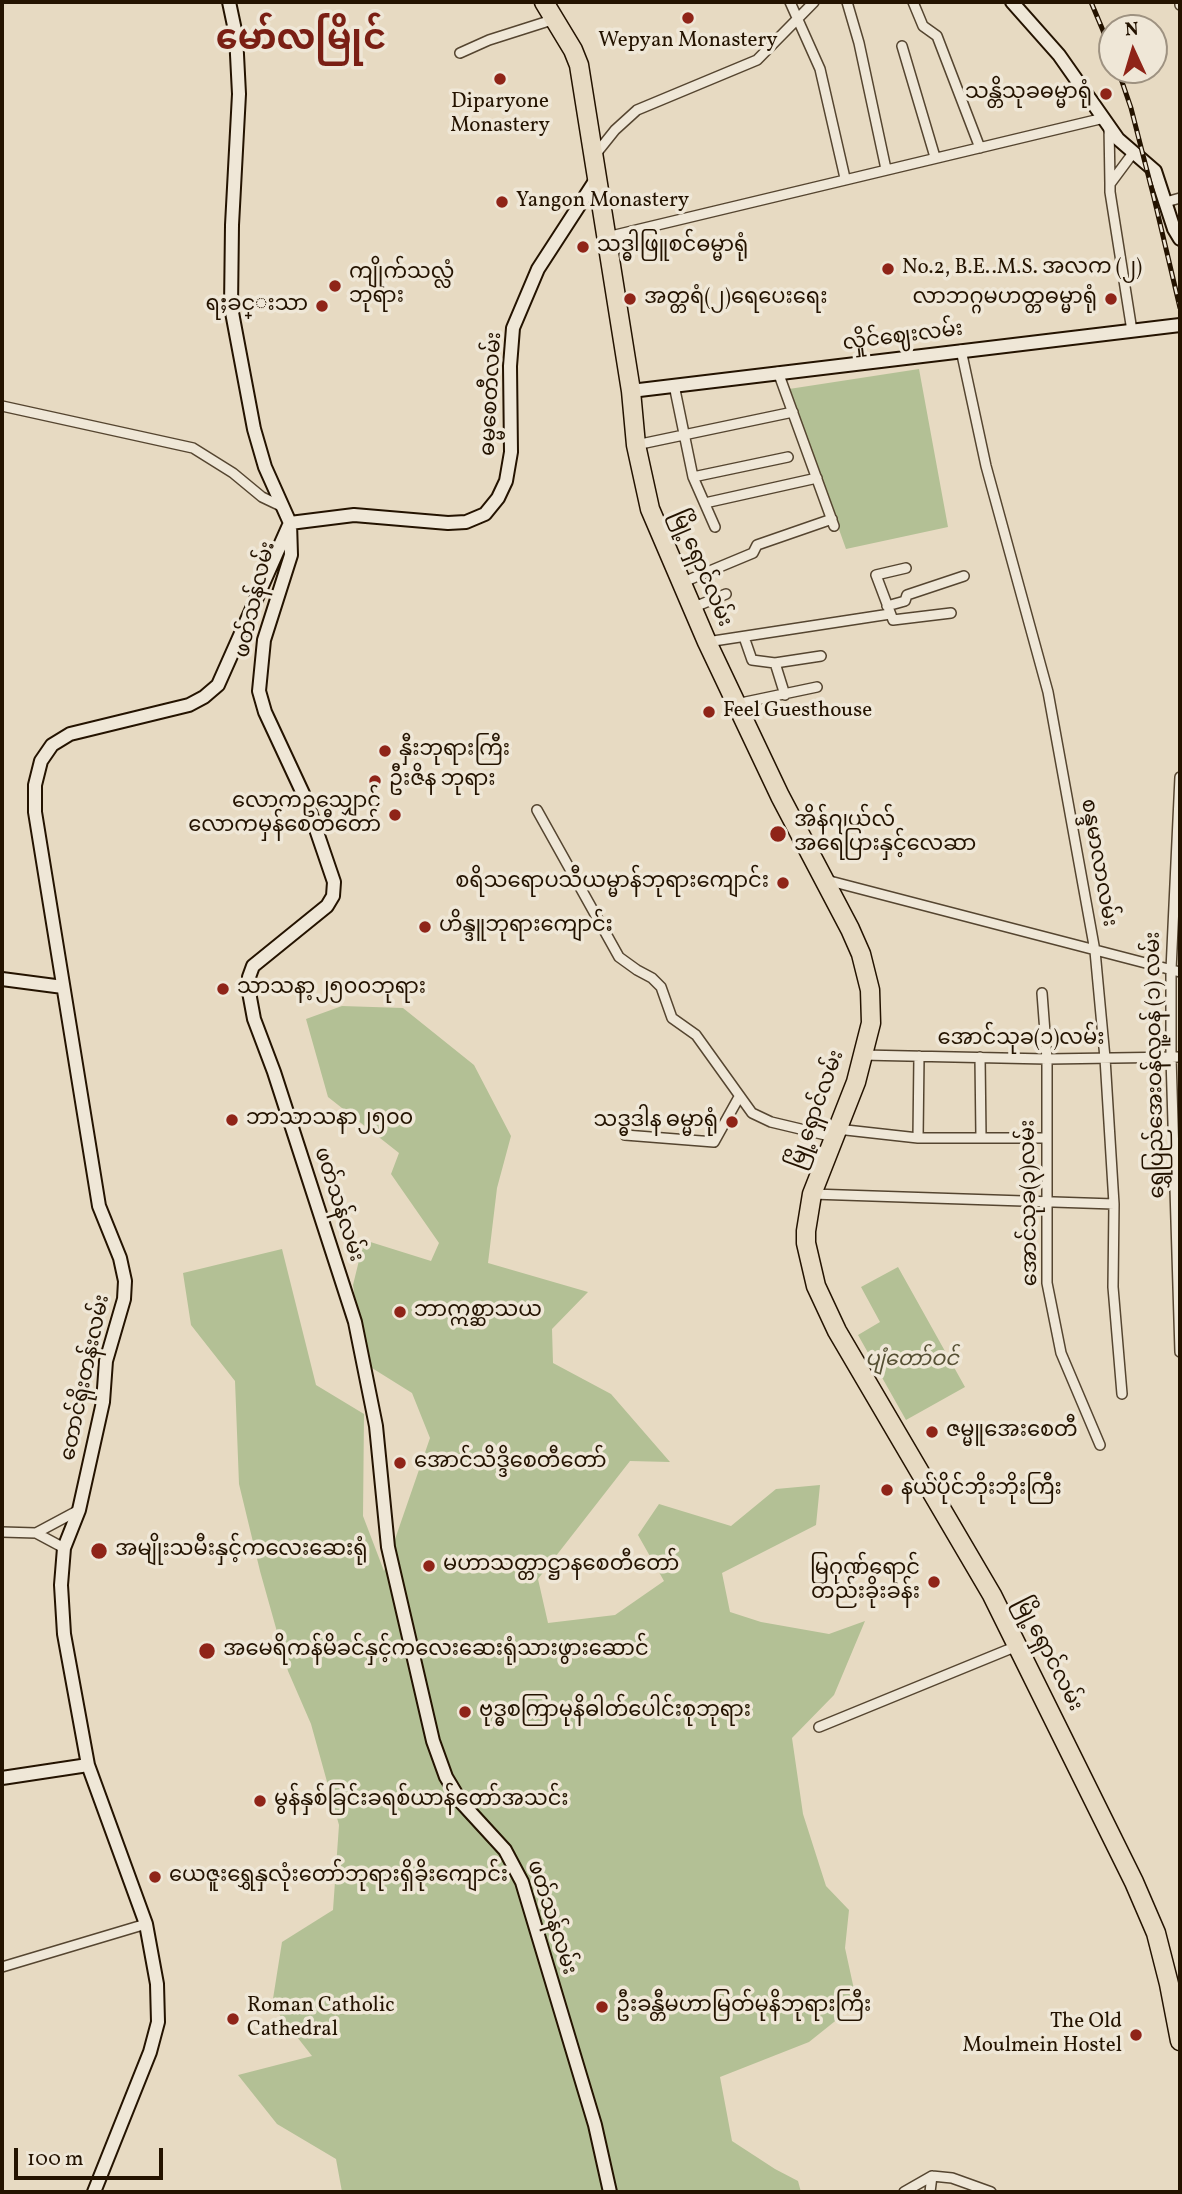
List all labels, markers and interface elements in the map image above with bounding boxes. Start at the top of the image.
marker: Wepyan Monastery [680,10,696,26]
north arrow [1098,14,1168,84]
text: N [1124,17,1139,43]
district label: မော်လမြိုင် [216,22,386,64]
place label: Wepyan Monastery [598,29,778,55]
marker: Diparyone Monastery [492,71,508,87]
place label: သန္တိသုခဓမ္မာရုံ [965,81,1092,107]
marker: သန္တိသုခဓမ္မာရုံ [1098,86,1114,102]
place label: Diparyone Monastery [450,90,550,140]
place label: Yangon Monastery [516,189,689,215]
marker: Yangon Monastery [494,194,510,210]
place label: သဒ္ဓါဖြူစင်ဓမ္မာရုံ [597,234,748,260]
marker: သဒ္ဓါဖြူစင်ဓမ္မာရုံ [575,239,591,255]
place label: No.2, B.E..M.S. အလက (၂) [902,256,1142,282]
place label: ကျိုက်သလ္လံ ဘုရား [349,261,454,311]
marker: No.2, B.E..M.S. အလက (၂) [880,261,896,277]
marker: ကျိုက်သလ္လံ ဘုရား [327,278,343,294]
place label: အတ္တရံ(၂)ရေပေးရေး [644,286,827,312]
place label: လာဘဂ္ဂမဟတ္တဓမ္မာရုံ [913,286,1097,312]
marker: အတ္တရံ(၂)ရေပေးရေး [622,291,638,307]
marker: လာဘဂ္ဂမဟတ္တဓမ္မာရုံ [1103,291,1119,307]
place label: ရႈခင္းသာ [205,293,308,319]
marker: ရႈခင္းသာ [314,298,330,314]
street label: လှိုင်ဈေးလမ်း [841,318,965,358]
street label: ဓမ္မစေတီလမ်း [477,331,509,457]
street label: မြို့ရှောင်လမ်း [664,507,736,631]
street label: ဖတ်သန်လမ်း [231,539,283,661]
place label: Feel Guesthouse [723,699,872,725]
marker: Feel Guesthouse [701,704,717,720]
place label: နှီးဘုရားကြီး [399,738,510,764]
marker: နှီးဘုရားကြီး [377,743,393,759]
place label: ဦးဇိန ဘုရား [389,768,496,794]
marker: ဦးဇိန ဘုရား [367,773,383,789]
place label: လောကဥသျှောင် လောကမှန်စေတီတော် [188,790,381,840]
street label: စန္ဒမာလာလမ်း [1073,797,1121,929]
marker: လောကဥသျှောင် လောကမှန်စေတီတော် [387,807,403,823]
place label: အိန်ဂျယ်လ် အရေပြားနှင့်လေဆာ [794,809,976,859]
marker: အိန်ဂျယ်လ် အရေပြားနှင့်လေဆာ [768,824,788,844]
place label: စရိသရောပသီယမ္မာန်ဘုရားကျောင်း [455,870,769,896]
marker: စရိသရောပသီယမ္မာန်ဘုရားကျောင်း [775,875,791,891]
place label: ဟိန္ဒူဘုရားကျောင်း [439,914,613,940]
marker: ဟိန္ဒူဘုရားကျောင်း [417,919,433,935]
street label: ရွှေပြည်အေးဝန်လူ့ဝန် (၁) လမ်း [1142,931,1172,1199]
place label: သာသနာ့၂၅၀၀ဘုရား [237,976,426,1002]
marker: သာသနာ့၂၅၀၀ဘုရား [215,981,231,997]
street label: အောင်သုခ(၁)လမ်း [938,1027,1104,1053]
street label: မြို့ရှောင်လမ်း [785,1047,851,1173]
place label: ဘာသာသနာ၂၅၀၀ [246,1107,413,1133]
place label: သဒ္ဓဒါန ဓမ္မာရုံ [594,1109,718,1135]
marker: ဘာသာသနာ၂၅၀၀ [224,1112,240,1128]
marker: သဒ္ဓဒါန ဓမ္မာရုံ [724,1114,740,1130]
street label: အောင်သုခ(၃)လမ်း [1017,1119,1045,1287]
street label: ဖတ်သန်လမ်း [307,1145,367,1265]
street label: တောင်ရိုးတန်းလမ်း [57,1293,117,1463]
place label: ဘာဣစ္ဆာသယ [414,1299,542,1325]
marker: ဘာဣစ္ဆာသယ [392,1304,408,1320]
park label: ပျံတော်ဝင် [865,1348,959,1374]
place label: ဇမ္မူအေးစေတီ [946,1419,1078,1445]
marker: ဇမ္မူအေးစေတီ [924,1424,940,1440]
place label: အောင်သိဒ္ဒိစေတီတော် [414,1450,607,1476]
marker: အောင်သိဒ္ဒိစေတီတော် [392,1455,408,1471]
place label: နယ်ပိုင်ဘိုးဘိုးကြီး [901,1477,1062,1503]
marker: နယ်ပိုင်ဘိုးဘိုးကြီး [879,1482,895,1498]
place label: အမျိုးသမီးနှင့်ကလေးဆေးရုံ [115,1538,367,1564]
marker: အမျိုးသမီးနှင့်ကလေးဆေးရုံ [89,1541,109,1561]
place label: မဟာသတ္တာဋ္ဌာနစေတီတော် [443,1553,679,1579]
place label: မြဂုဏ်ရောင် တည်းခိုးခန်း [810,1557,920,1607]
marker: မဟာသတ္တာဋ္ဌာနစေတီတော် [421,1558,437,1574]
marker: မြဂုဏ်ရောင် တည်းခိုးခန်း [926,1574,942,1590]
street label: မြို့ရှောင်လမ်း [1008,1594,1086,1716]
place label: အမေရိကန်မိခင်နှင့်ကလေးဆေးရုံသားဖွားဆောင် [223,1638,649,1664]
marker: အမေရိကန်မိခင်နှင့်ကလေးဆေးရုံသားဖွားဆောင် [197,1641,217,1661]
place label: ဗုဒ္ဓစကြာမုနိဓါတ်ပေါင်းစုဘုရား [479,1699,751,1725]
marker: ဗုဒ္ဓစကြာမုနိဓါတ်ပေါင်းစုဘုရား [457,1704,473,1720]
place label: မွန်နှစ်ခြင်းခရစ်ယာန်တော်အသင်း [274,1788,569,1814]
marker: မွန်နှစ်ခြင်းခရစ်ယာန်တော်အသင်း [252,1793,268,1809]
street label: ဖတ်သန်လမ်း [520,1858,580,1978]
place label: ယေဇူးရွှေနှလုံးတော်ဘုရားရှိခိုးကျောင်း [169,1864,508,1890]
marker: ယေဇူးရွှေနှလုံးတော်ဘုရားရှိခိုးကျောင်း [147,1869,163,1885]
place label: Roman Catholic Cathedral [247,1994,395,2044]
place label: ဦးခန္တီမဟာမြတ်မုနိဘုရားကြီး [616,1994,871,2020]
marker: ဦးခန္တီမဟာမြတ်မုနိဘုရားကြီး [594,1999,610,2015]
place label: The Old Moulmein Hostel [963,2010,1122,2060]
marker: Roman Catholic Cathedral [225,2011,241,2027]
marker: The Old Moulmein Hostel [1128,2027,1144,2043]
scale bar [18,2134,166,2178]
text: 100 m [27,2145,84,2174]

